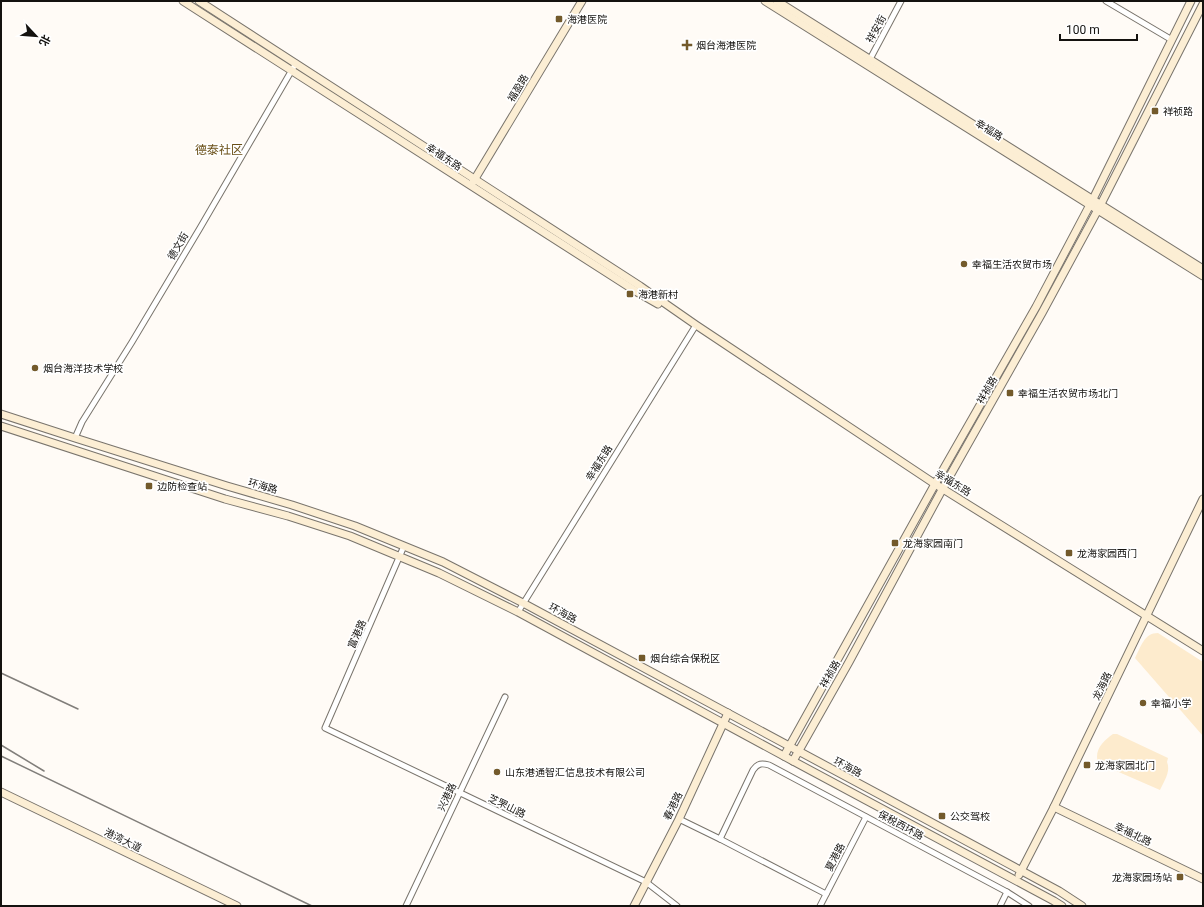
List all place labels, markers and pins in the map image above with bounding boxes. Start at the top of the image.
marker: 海港医院 [554,14,564,24]
place label: 海港医院 [567,14,607,25]
marker: 烟台海港医院 [681,39,693,51]
place label: 烟台海港医院 [696,40,756,51]
marker: 祥祯路 [1150,106,1160,116]
place label: 祥祯路 [1163,106,1193,117]
marker: 幸福生活农贸市场 [959,259,969,269]
place label: 幸福生活农贸市场 [972,259,1052,270]
marker: 海港新村 [625,289,635,299]
place label: 海港新村 [638,289,678,300]
marker: 烟台海洋技术学校 [30,363,40,373]
place label: 烟台海洋技术学校 [43,363,123,374]
marker: 幸福生活农贸市场北门 [1005,388,1015,398]
place label: 幸福生活农贸市场北门 [1018,388,1118,399]
marker: 边防检查站 [144,481,154,491]
place label: 边防检查站 [157,481,207,492]
marker: 龙海家园南门 [890,538,900,548]
place label: 龙海家园南门 [903,538,963,549]
marker: 龙海家园西门 [1064,548,1074,558]
place label: 龙海家园西门 [1077,548,1137,559]
marker: 烟台综合保税区 [637,653,647,663]
place label: 烟台综合保税区 [650,653,720,664]
marker: 幸福小学 [1138,698,1148,708]
place label: 幸福小学 [1151,698,1191,709]
marker: 龙海家园北门 [1082,760,1092,770]
place label: 龙海家园北门 [1095,760,1155,771]
marker: 山东港通智汇信息技术有限公司 [492,767,502,777]
place label: 山东港通智汇信息技术有限公司 [505,767,645,778]
marker: 公交驾校 [937,811,947,821]
place label: 公交驾校 [950,811,990,822]
place label: 龙海家园场站 [1112,872,1172,883]
marker: 龙海家园场站 [1175,872,1185,882]

